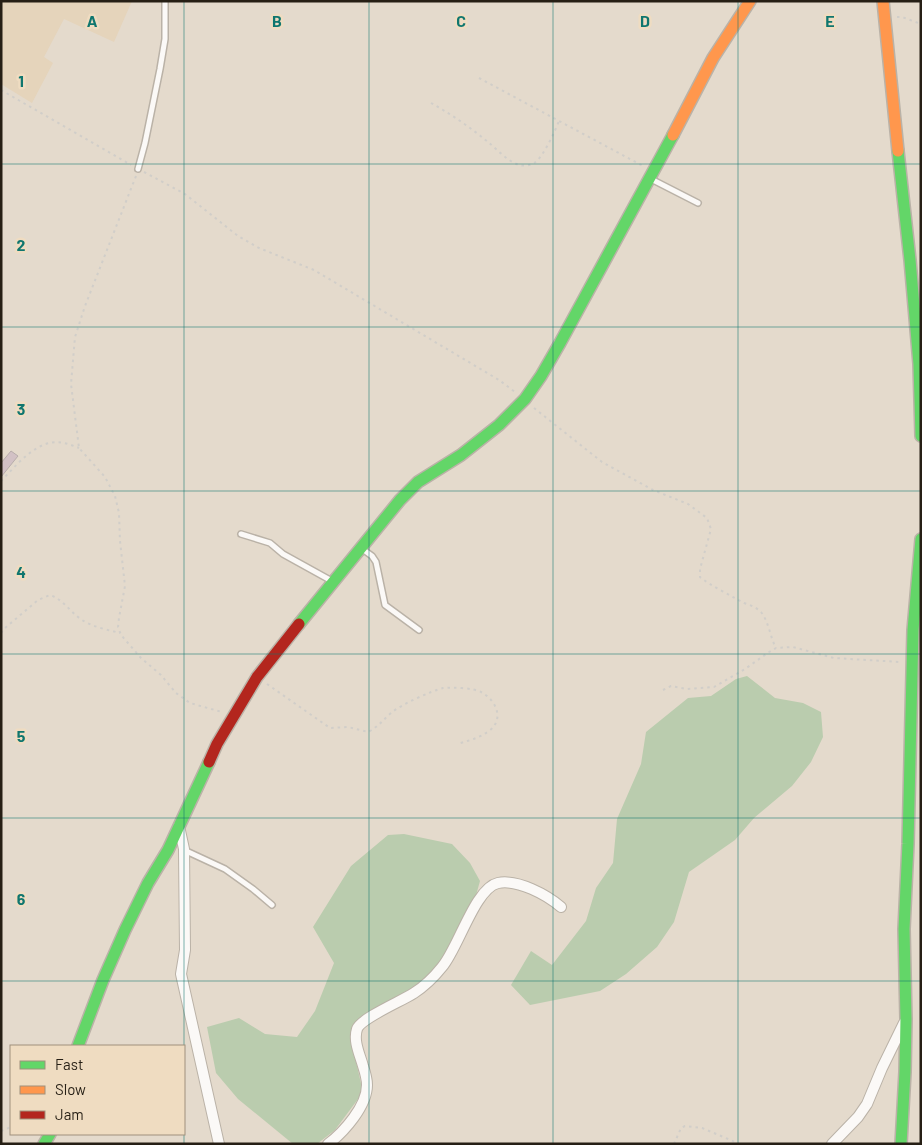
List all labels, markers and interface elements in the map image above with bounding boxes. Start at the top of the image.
text: A [87,11,98,30]
text: B [272,11,282,30]
text: C [456,11,466,30]
text: D [640,11,650,30]
text: E [825,11,835,30]
text: 1 [18,71,24,90]
text: 2 [17,235,26,254]
text: 3 [17,399,25,418]
text: 4 [16,562,26,581]
text: 5 [17,726,26,745]
text: 6 [17,889,26,908]
legend [10,1045,185,1135]
text: Fast [55,1055,83,1073]
text: Slow [55,1080,86,1098]
text: Jam [55,1105,84,1123]

